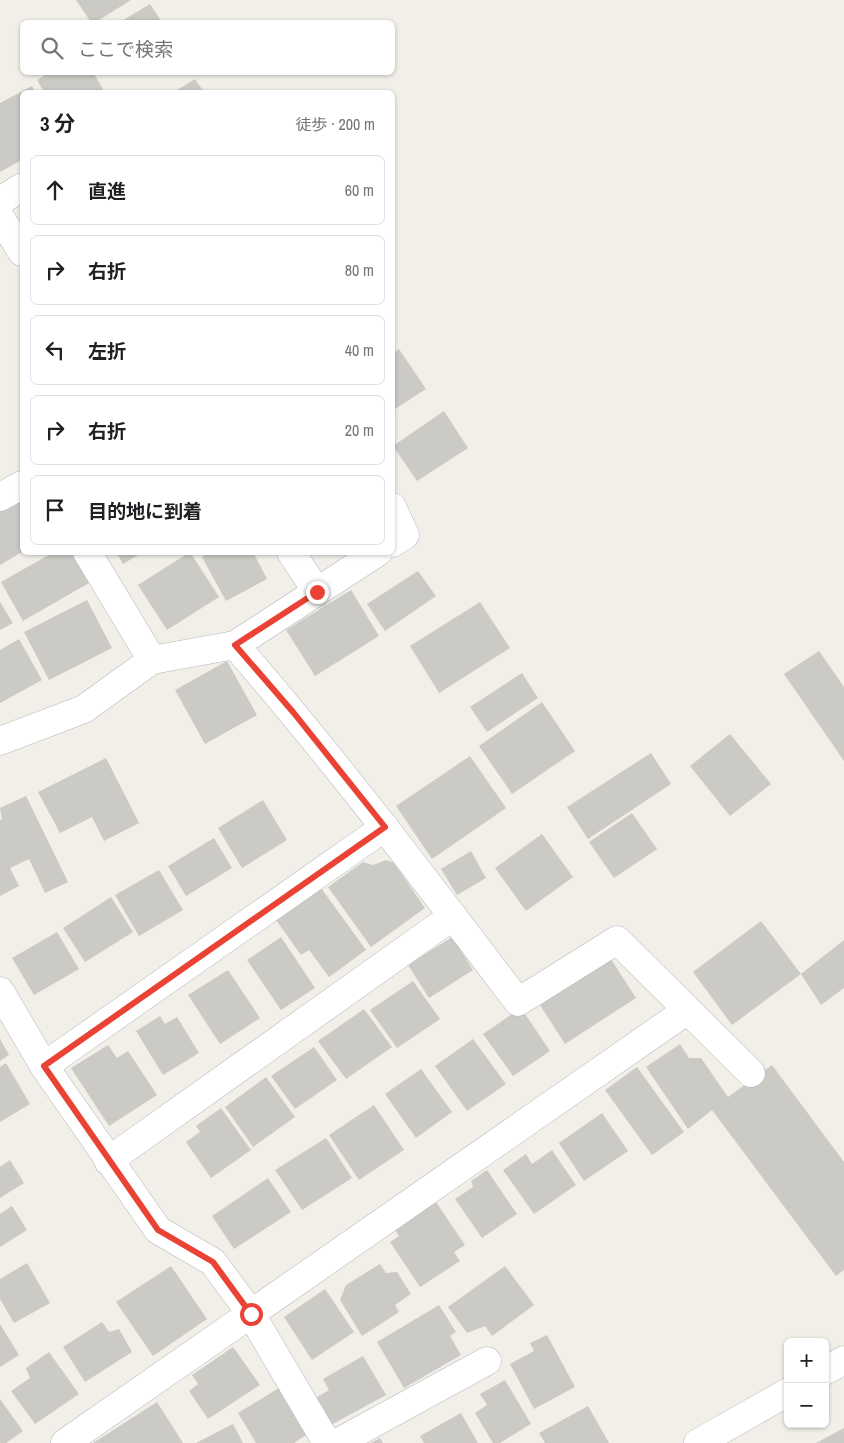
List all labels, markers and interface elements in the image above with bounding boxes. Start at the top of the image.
search box [20,20,395,75]
icon: search [38,34,66,62]
text: ここで検索 [78,36,173,62]
text: 3 分 [40,109,75,138]
text: 徒歩 · 200 m [296,113,375,135]
icon: ahead [41,176,69,204]
text: 直進 [88,178,126,204]
text: 60 m [345,179,374,201]
icon: right [41,256,69,284]
text: 右折 [88,258,126,284]
text: 80 m [345,259,374,281]
icon: left [41,336,69,364]
text: 左折 [88,338,126,364]
text: 40 m [345,339,374,361]
icon: right [41,416,69,444]
text: 右折 [88,418,126,444]
text: 20 m [345,419,374,441]
icon: arrive [41,496,69,524]
text: 目的地に到着 [88,498,202,524]
route end [306,581,329,604]
route start [240,1303,263,1326]
map controls [784,1338,829,1428]
button: + [784,1338,829,1383]
button: − [784,1383,829,1428]

